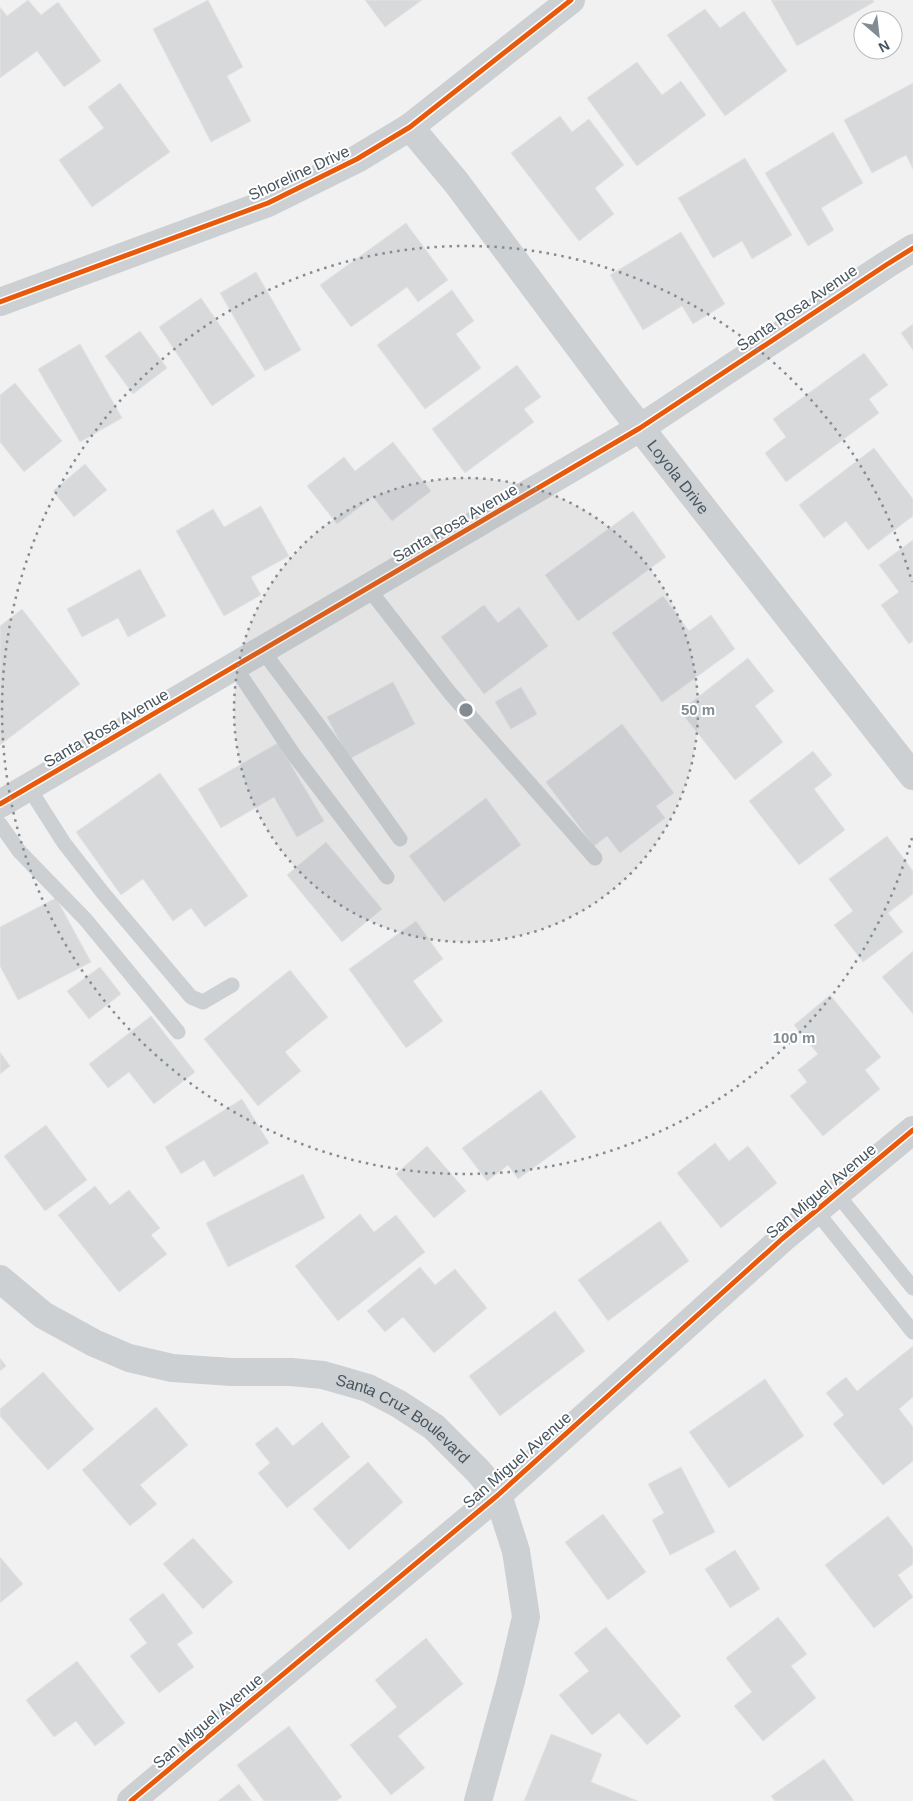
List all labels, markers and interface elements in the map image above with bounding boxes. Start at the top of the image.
north arrow [853,10,903,60]
text: N [876,37,892,56]
street label: Shoreline Drive [246,142,352,204]
street label: Santa Rosa Avenue [734,261,860,355]
street label: Loyola Drive [644,436,713,517]
street label: Santa Rosa Avenue [390,480,520,566]
street label: Santa Rosa Avenue [41,685,171,771]
centre of rings [457,701,475,719]
text: 50 m [681,701,715,718]
text: 100 m [773,1029,815,1046]
street label: San Miguel Avenue [763,1140,879,1242]
street label: Santa Cruz Boulevard [334,1371,473,1466]
street label: San Miguel Avenue [460,1408,575,1512]
street label: San Miguel Avenue [150,1670,266,1772]

